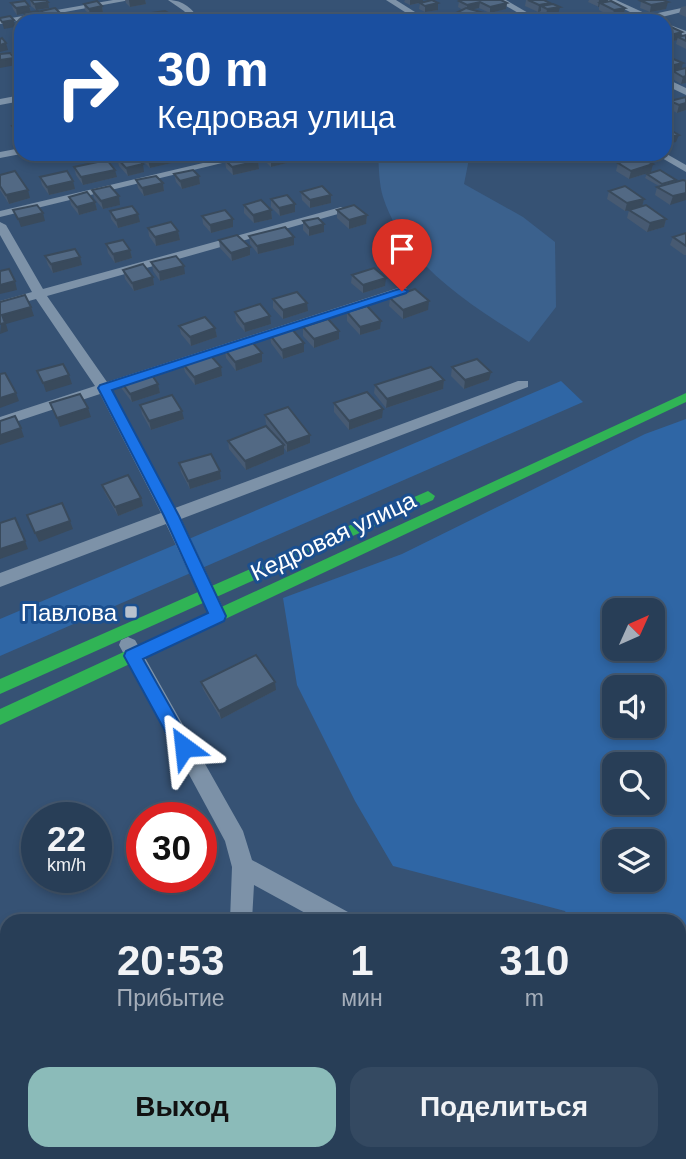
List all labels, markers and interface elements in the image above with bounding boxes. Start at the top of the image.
icon: right [42,42,133,133]
text: 30 m [157,42,269,96]
text: Кедровая улица [157,99,396,135]
pin [372,219,432,291]
icon: arrive [383,230,421,268]
street label: Кедровая улица [246,486,420,586]
north arrow [602,598,665,662]
map controls [602,598,665,892]
place label: Павлова [21,599,118,626]
marker: Павлова [123,604,139,620]
button: sound [602,675,665,738]
position arrow [147,710,221,784]
button: search [602,752,665,815]
speed limit sign: 30 [126,802,217,893]
text: 22 [47,819,86,858]
button: layers [602,829,665,892]
text: km/h [47,855,86,875]
text: 20:53 [117,937,224,984]
text: 1 [350,937,374,984]
text: 310 [499,937,569,984]
text: Прибытие [117,985,225,1011]
text: мин [341,985,383,1011]
text: m [525,985,544,1011]
button: Выход [28,1067,336,1147]
button: Поделиться [350,1067,658,1147]

